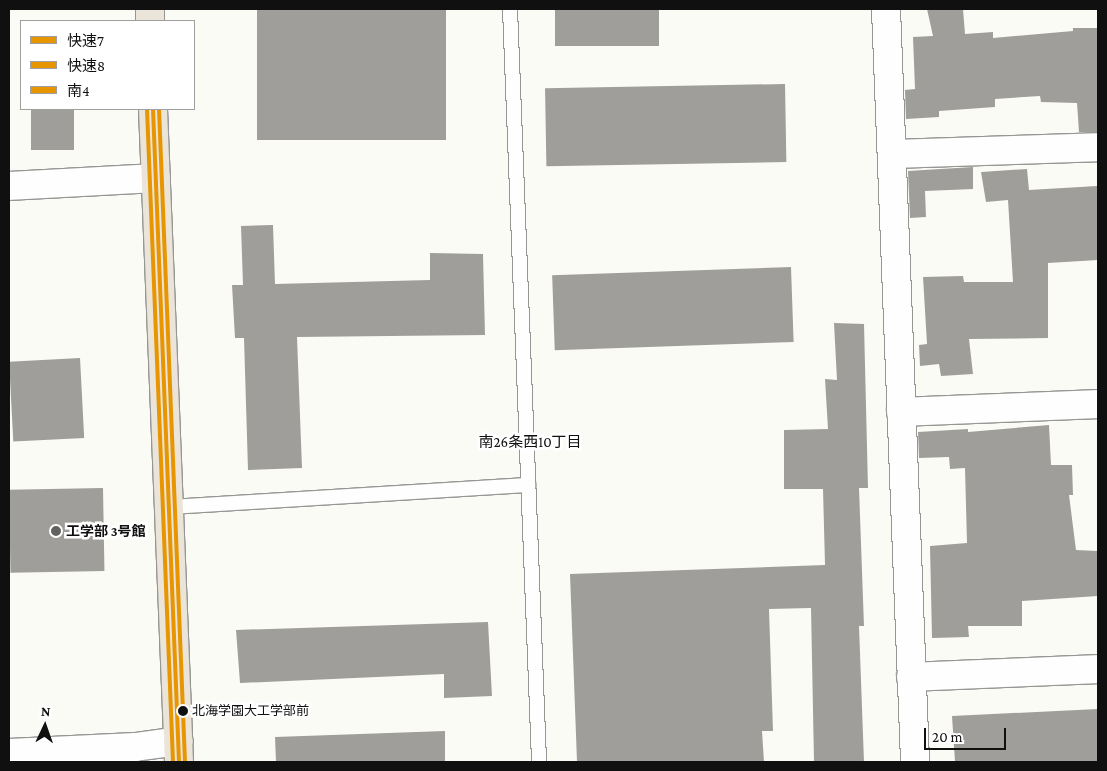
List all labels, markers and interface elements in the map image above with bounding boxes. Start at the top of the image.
legend [20,20,195,110]
text: 快速7 [67,33,104,49]
text: 快速8 [67,58,105,74]
text: 南4 [67,83,90,99]
district label: 南26条西10丁目 [478,434,582,452]
place label: 工学部 3号館 [66,523,146,539]
marker: 工学部 3号館 [50,525,62,537]
north arrow [20,701,70,751]
text: N [41,703,51,719]
place label: 北海学園大工学部前 [192,703,309,719]
marker: 北海学園大工学部前 [178,706,188,716]
scale bar [927,718,1010,750]
text: 20 m [932,729,963,745]

